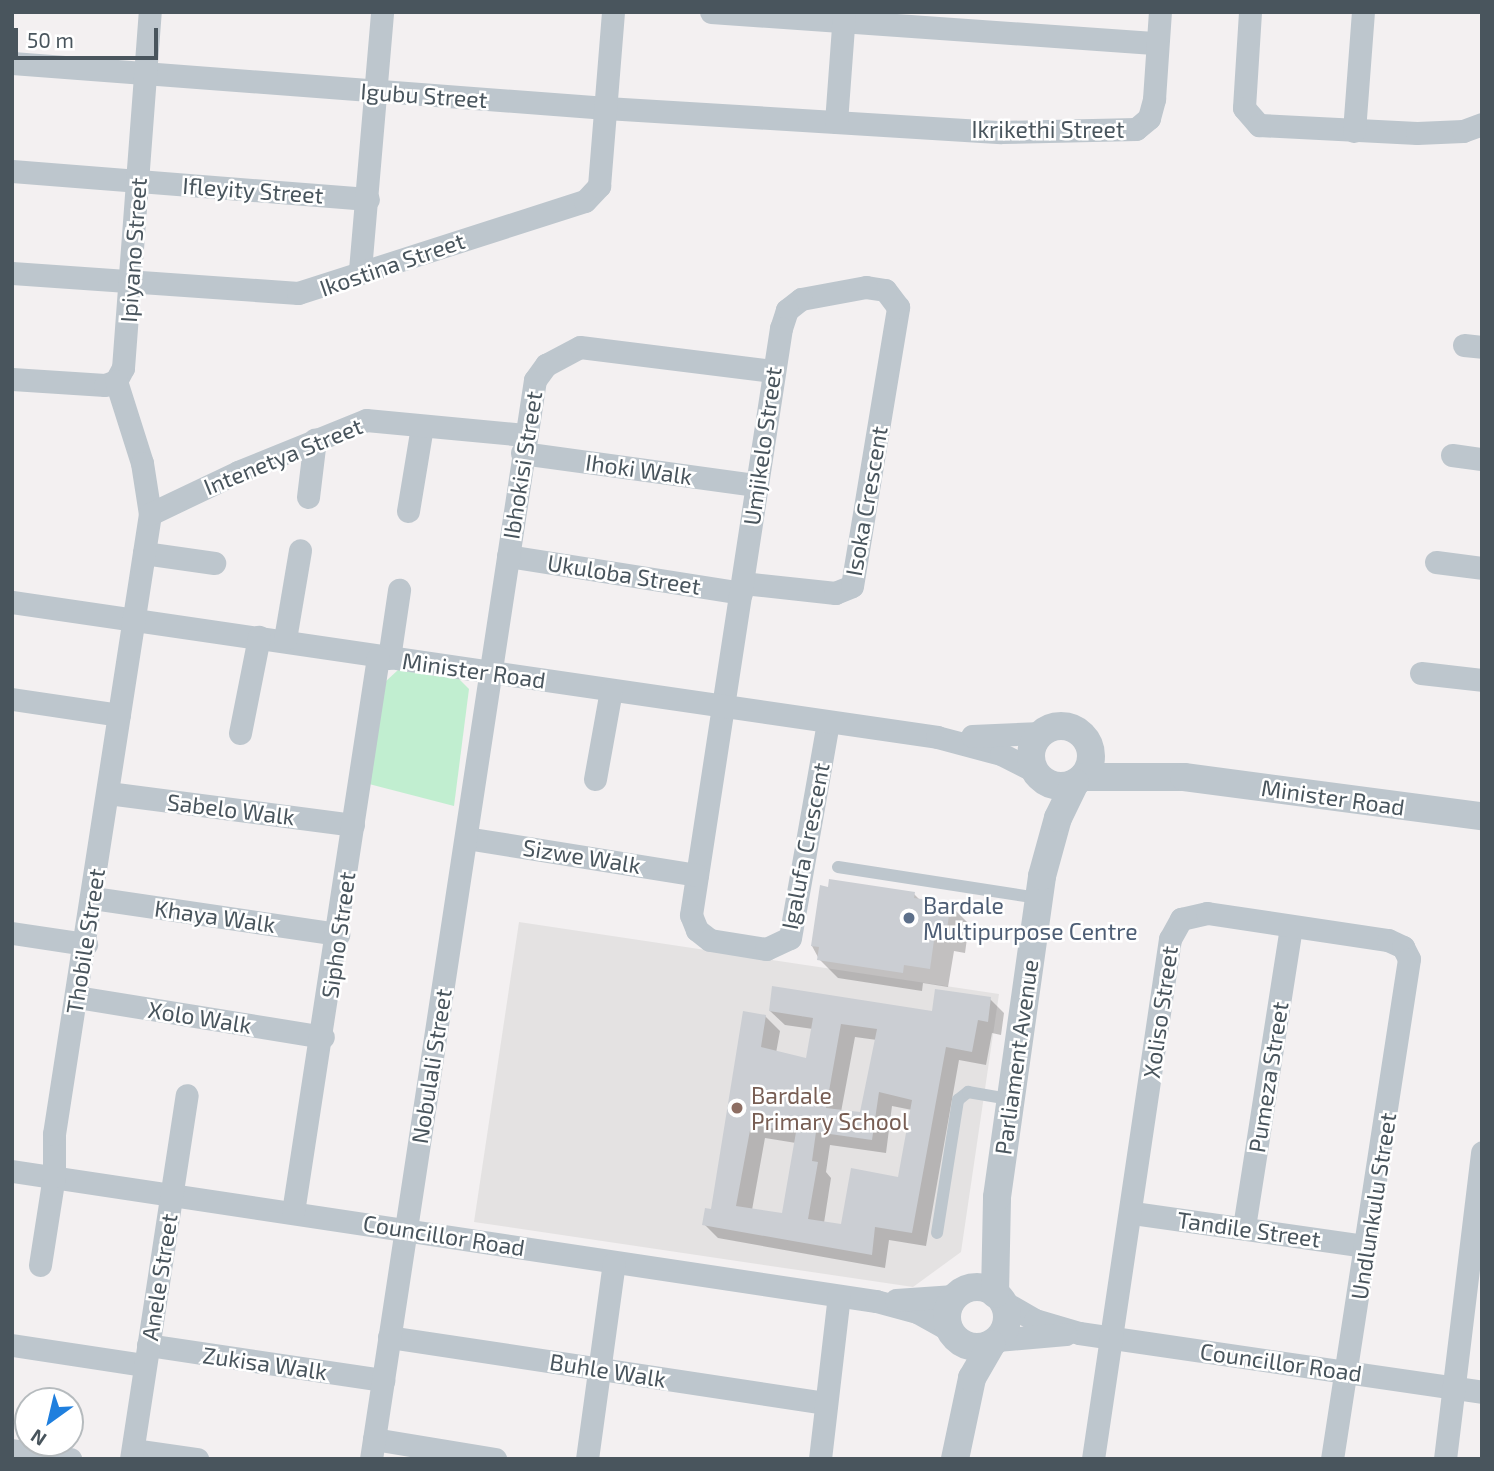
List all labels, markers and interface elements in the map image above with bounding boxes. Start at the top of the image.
scale bar [18,14,161,58]
text: 50 m [27,27,74,52]
street label: Igubu Street [360,77,488,113]
street label: Ikrikethi Street [971,115,1125,143]
street label: Ifleyity Street [181,171,325,209]
street label: Ipiyano Street [114,177,152,323]
street label: Ikostina Street [316,226,468,302]
street label: Umjikelo Street [737,365,787,527]
street label: Ibhokisi Street [497,389,547,541]
street label: Intenetya Street [200,412,366,500]
street label: Isoka Crescent [839,424,893,578]
street label: Ihoki Walk [584,448,694,490]
street label: Ukuloba Street [545,548,703,600]
street label: Minister Road [400,646,548,694]
street label: Igalufa Crescent [775,760,835,932]
street label: Minister Road [1259,773,1407,821]
street label: Sabelo Walk [165,787,297,831]
street label: Sizwe Walk [521,833,643,879]
street label: Thobile Street [60,866,110,1016]
street label: Sipho Street [315,870,361,1000]
place label: Bardale Multipurpose Centre [923,891,1138,945]
street label: Khaya Walk [153,894,277,938]
marker: Bardale Multipurpose Centre [901,910,917,926]
street label: Xoliso Street [1137,944,1183,1080]
street label: Parliament Avenue [989,957,1043,1157]
street label: Nobulali Street [405,987,457,1145]
street label: Xolo Walk [146,995,254,1039]
street label: Pumeza Street [1242,999,1294,1155]
place label: Bardale Primary School [751,1081,909,1135]
marker: Bardale Primary School [729,1100,745,1116]
street label: Undlunkulu Street [1345,1111,1401,1301]
street label: Tandile Street [1176,1205,1322,1253]
street label: Councillor Road [361,1209,527,1261]
street label: Anele Street [135,1212,183,1342]
street label: Councillor Road [1198,1337,1364,1387]
street label: Zukisa Walk [201,1341,329,1385]
street label: Buhle Walk [548,1347,668,1393]
north arrow [14,1387,84,1457]
text: N [26,1425,50,1452]

